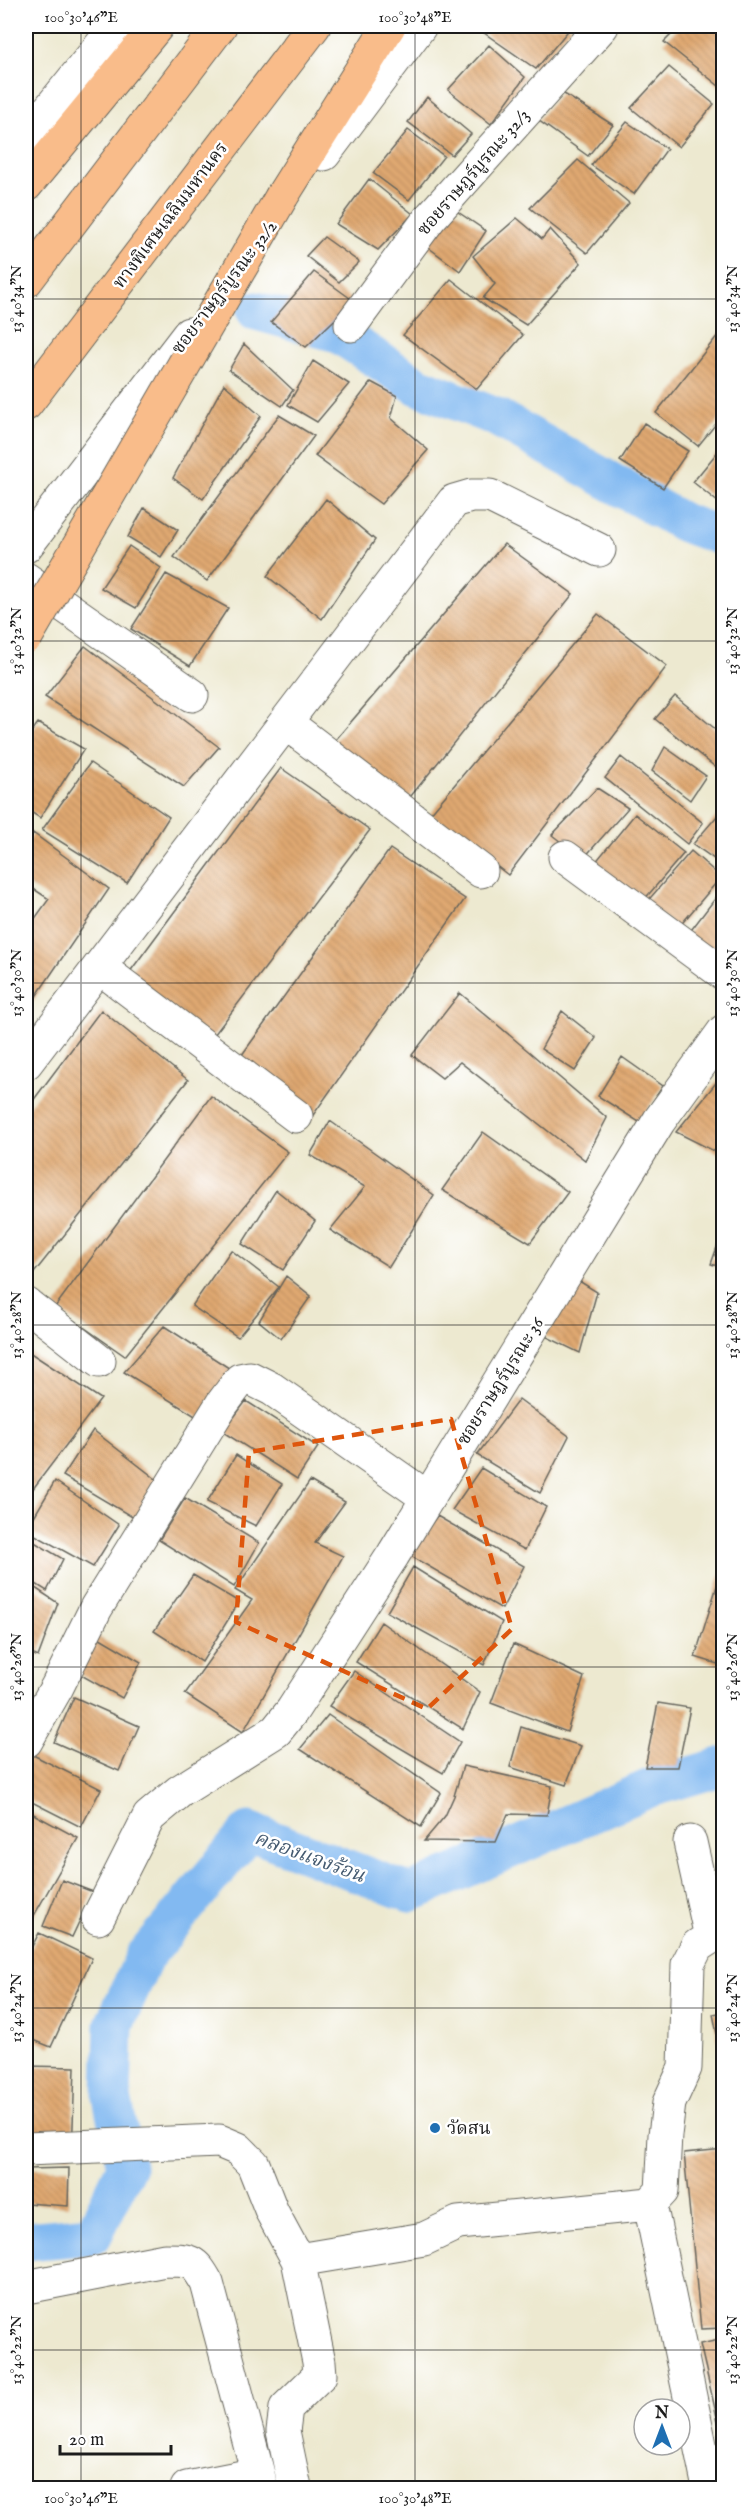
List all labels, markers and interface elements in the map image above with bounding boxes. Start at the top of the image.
text: 100°30'46"E [44,8,118,27]
text: 100°30'48"E [378,8,452,27]
street label: ซอยราษฎร์บูรณะ 32/3 [412,104,535,241]
street label: ทางพิเศษเฉลิมมหานคร [109,138,234,294]
street label: ซอยราษฎร์บูรณะ 32/2 [167,216,283,359]
text: 13°40'34"N [7,265,26,333]
text: 13°40'34"N [723,265,742,333]
text: 13°40'32"N [7,607,26,675]
text: 13°40'32"N [723,607,742,675]
text: 13°40'30"N [7,949,26,1017]
text: 13°40'30"N [723,949,742,1017]
text: 13°40'28"N [7,1291,26,1359]
text: 13°40'28"N [723,1291,742,1359]
street label: ซอยราษฎร์บูรณะ 36 [452,1313,550,1450]
text: 13°40'26"N [7,1633,26,1701]
text: 13°40'26"N [723,1633,742,1701]
water label: คลองแจงร้อน [251,1826,369,1889]
text: 13°40'24"N [7,1973,26,2043]
text: 13°40'24"N [723,1973,742,2043]
place label: วัดสน [447,2118,491,2141]
marker: วัดสน [428,2121,442,2135]
text: 13°40'22"N [7,2315,26,2385]
text: 13°40'22"N [723,2315,742,2385]
north arrow [632,2397,692,2457]
text: N [654,2404,669,2424]
scale bar [60,2418,171,2456]
text: 20 m [69,2429,104,2452]
text: 100°30'46"E [44,2489,118,2508]
text: 100°30'48"E [378,2489,452,2508]

